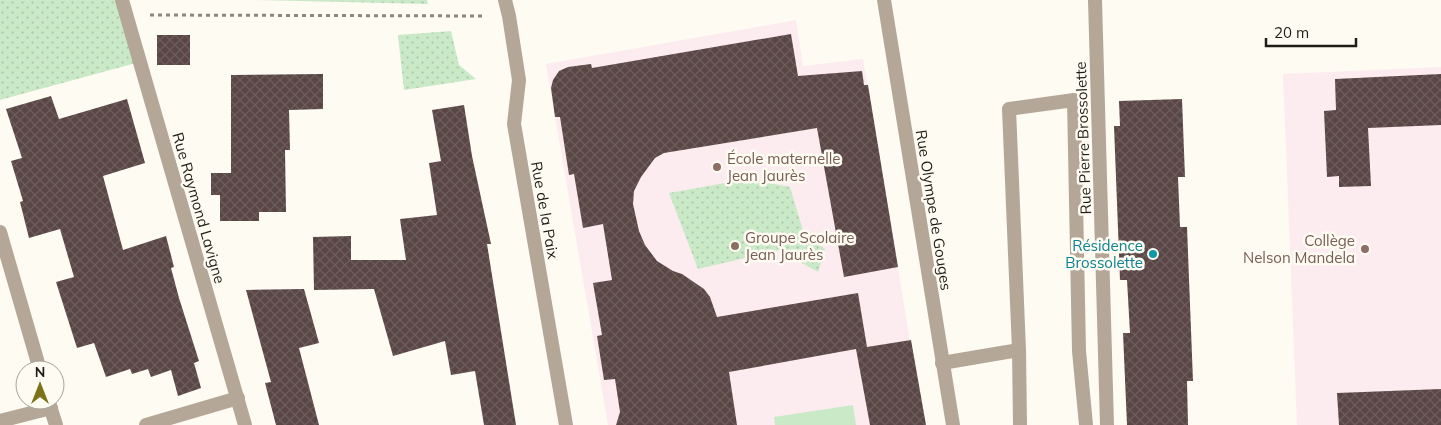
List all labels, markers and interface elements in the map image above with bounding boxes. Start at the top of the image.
scale bar [1266,15,1356,47]
text: 20 m [1274,23,1309,42]
street label: Rue Pierre Brossolette [1071,61,1095,215]
street label: Rue Olympe de Gouges [912,128,956,292]
street label: Rue Raymond Lavigne [168,130,230,286]
place label: École maternelle Jean Jaurès [727,149,840,185]
street label: Rue de la Paix [527,160,563,260]
marker: École maternelle Jean Jaurès [711,161,723,173]
place label: Groupe Scolaire Jean Jaurès [745,228,854,264]
place label: Collège Nelson Mandela [1243,231,1355,267]
place label: Résidence Brossolette [1065,236,1143,272]
marker: Groupe Scolaire Jean Jaurès [729,240,741,252]
marker: Collège Nelson Mandela [1359,243,1371,255]
marker: Résidence Brossolette [1147,248,1159,260]
north arrow [15,360,65,410]
text: N [35,363,45,381]

